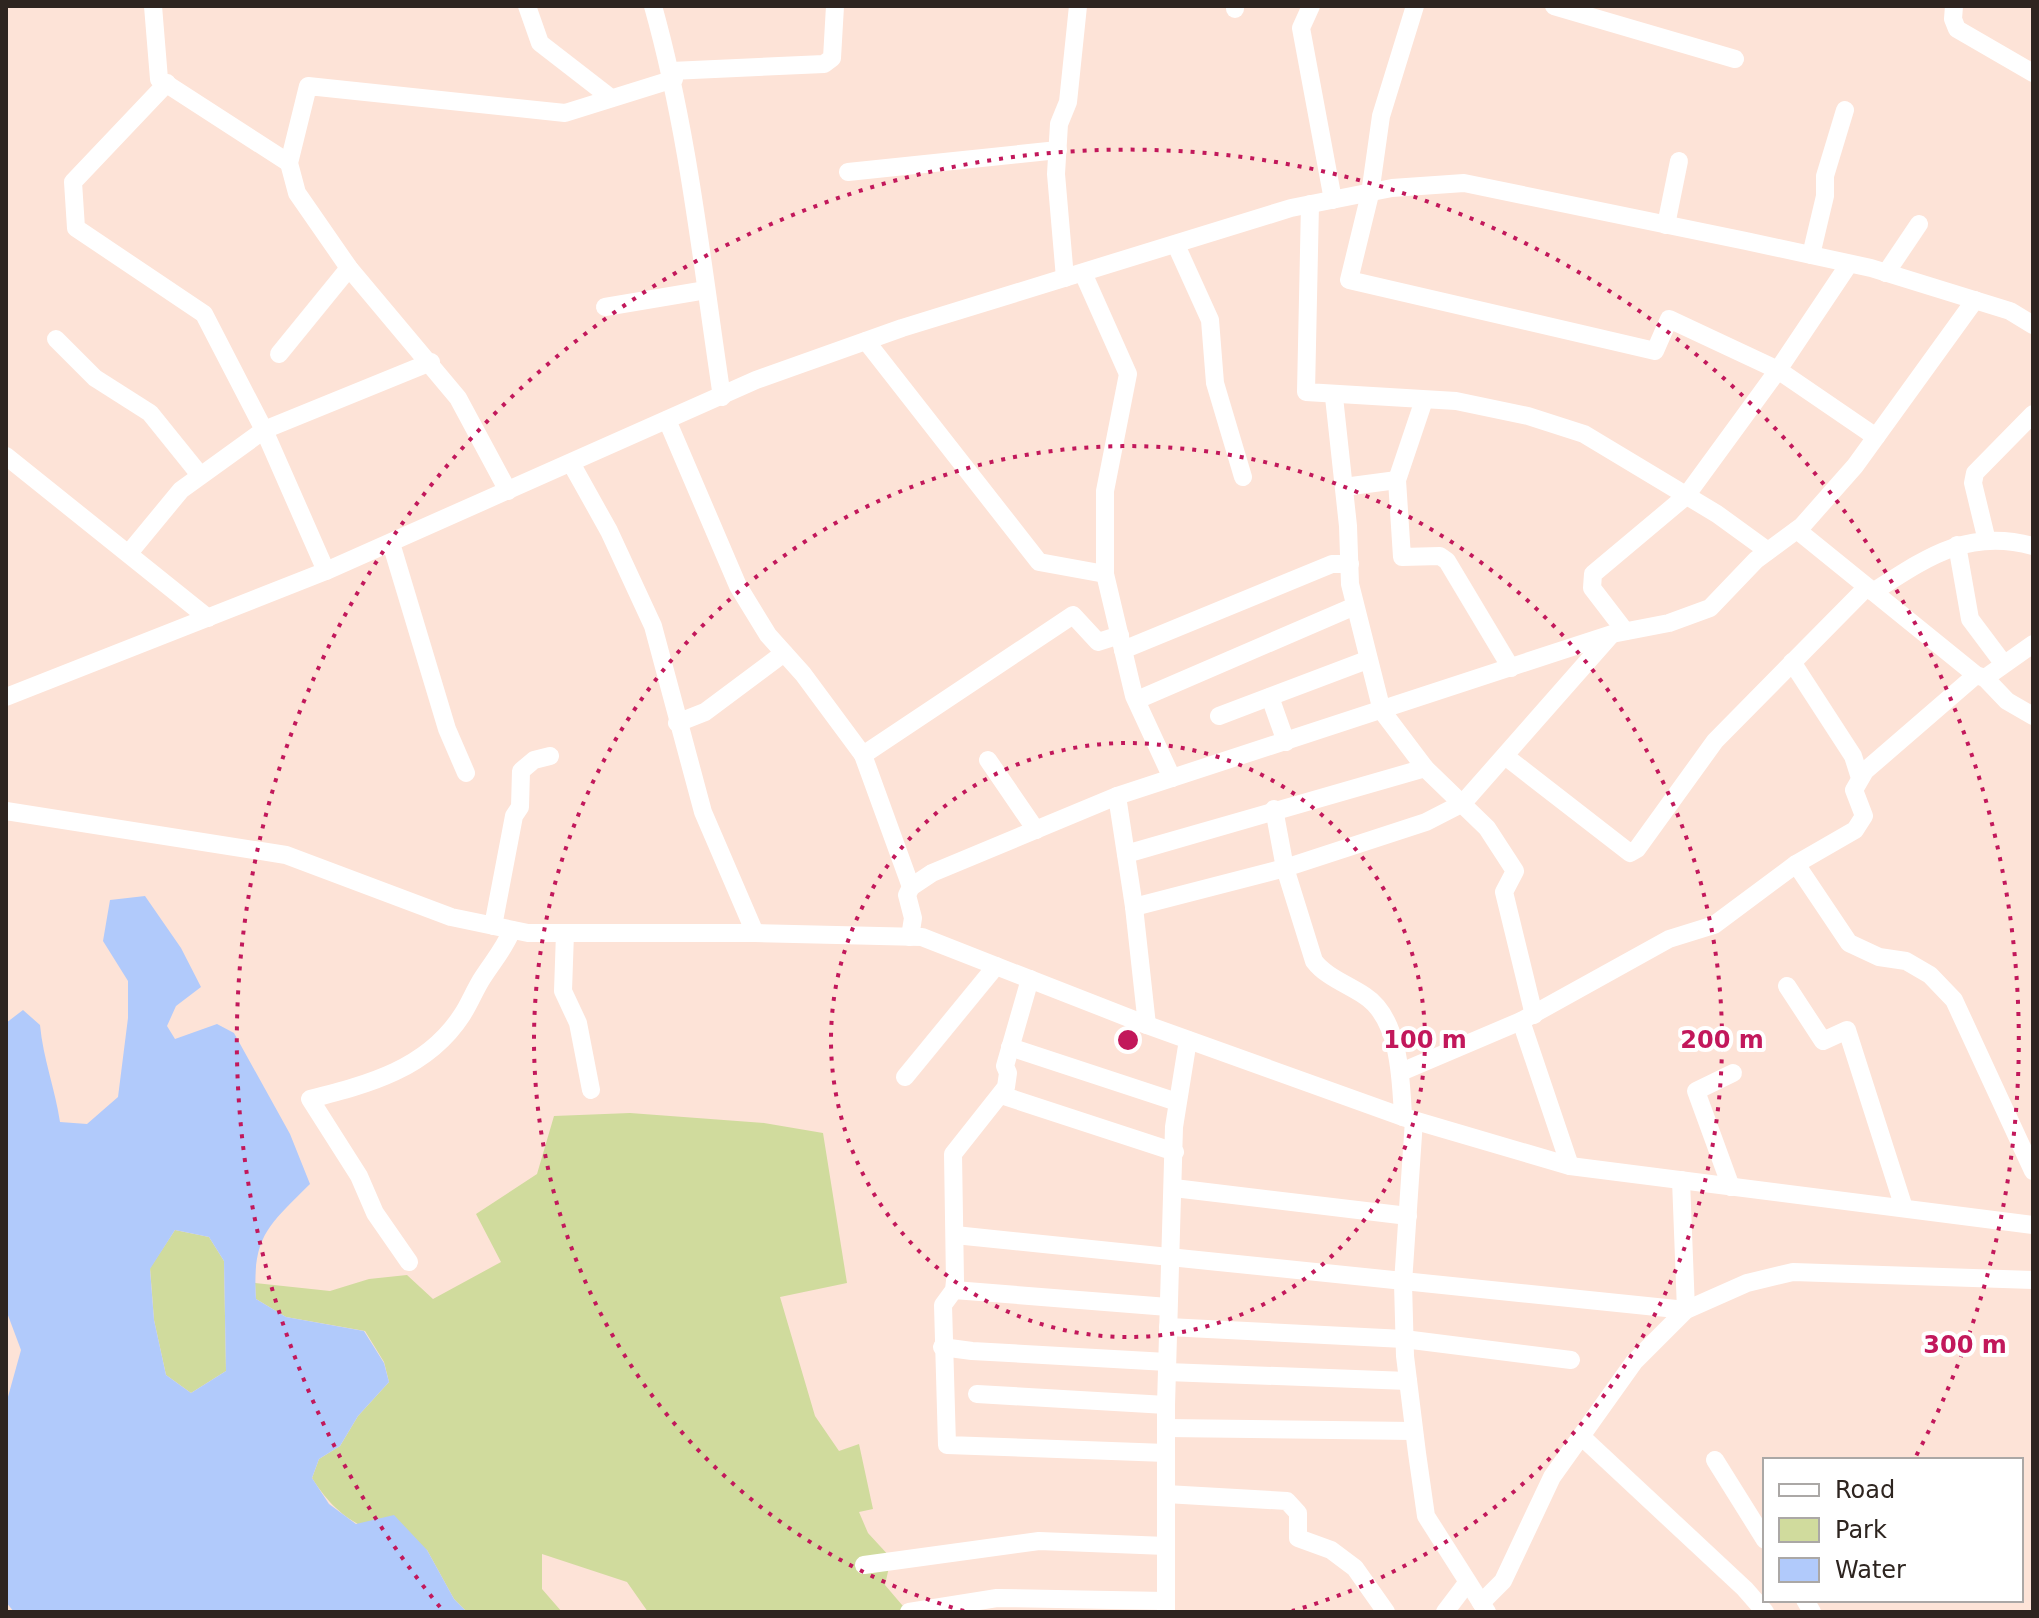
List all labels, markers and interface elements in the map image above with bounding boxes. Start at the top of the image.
centre of rings [1114,1026,1142,1054]
text: 100 m [1383,1026,1467,1054]
text: 200 m [1680,1026,1764,1054]
text: 300 m [1923,1331,2007,1359]
legend [1763,1458,2023,1602]
text: Road [1835,1476,1895,1504]
text: Park [1835,1516,1887,1544]
text: Water [1835,1556,1906,1584]

